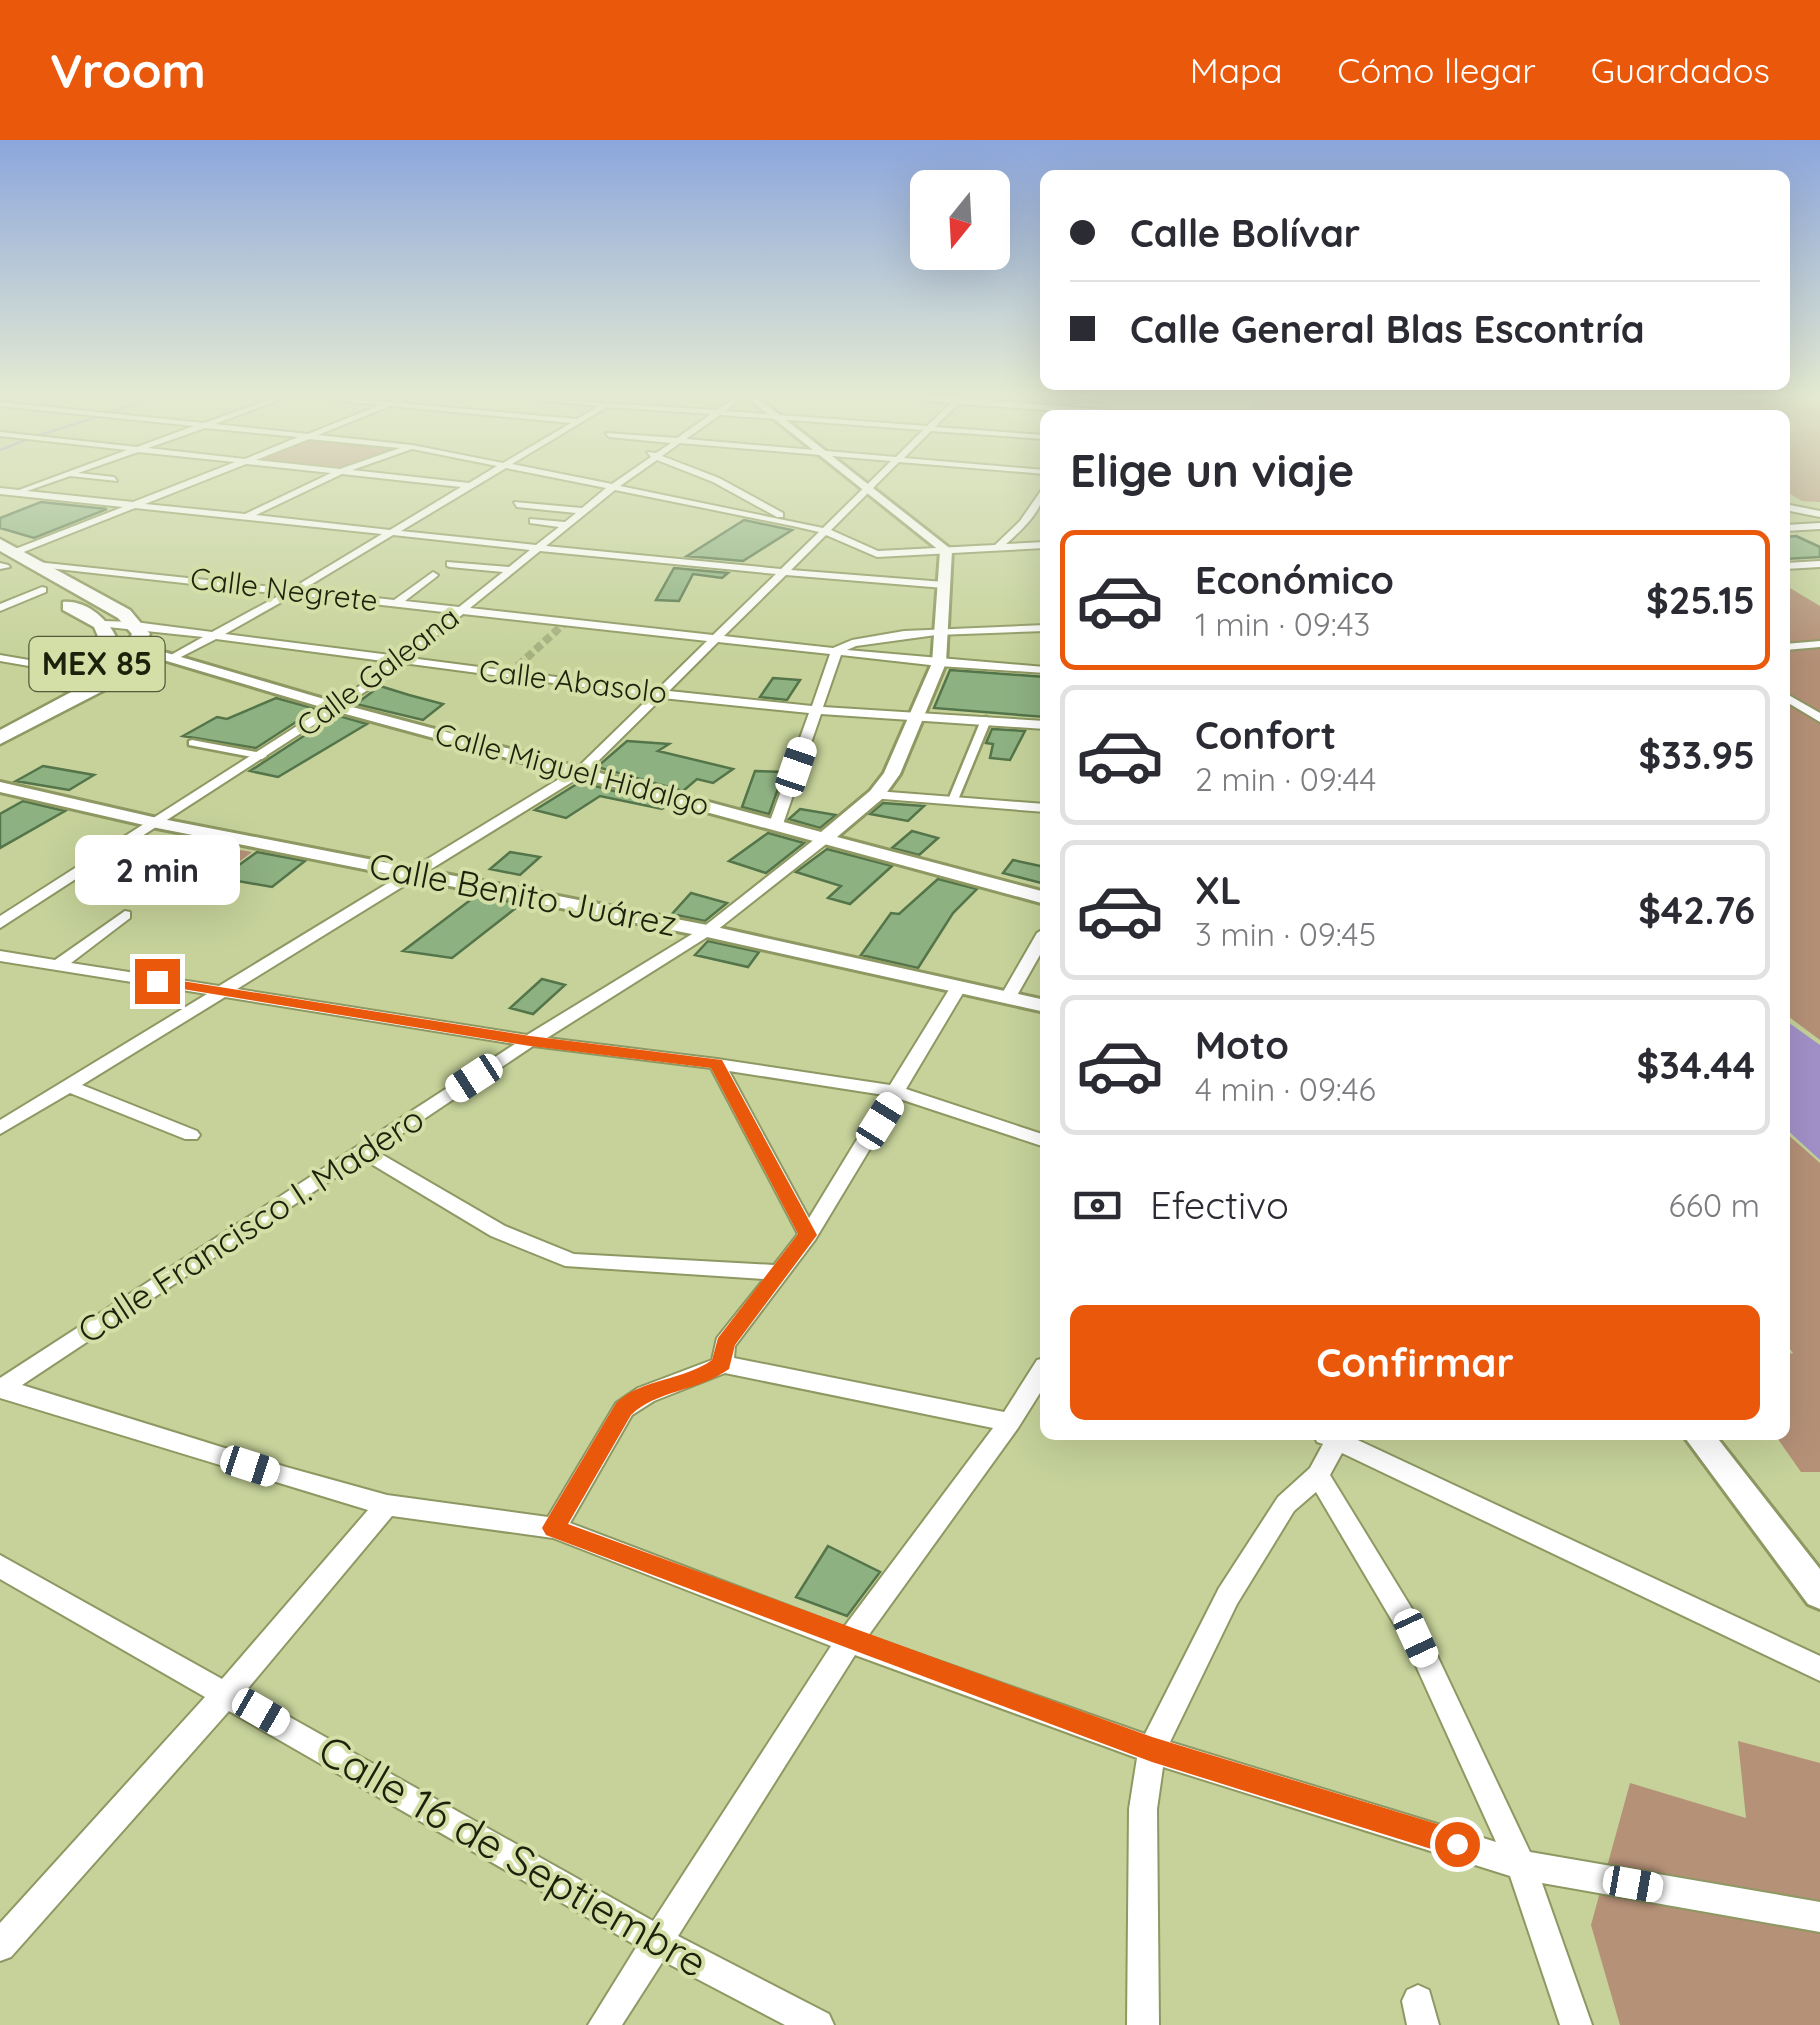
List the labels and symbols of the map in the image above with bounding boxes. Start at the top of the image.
north arrow [910,170,1010,270]
street label: Calle Negrete [188,559,380,619]
street label: Calle Galeana [289,598,466,745]
road number: MEX 85 [29,637,164,691]
street label: Calle Abasolo [477,651,669,711]
street label: Calle Miguel Hidalgo [431,714,714,824]
car [772,734,820,800]
callout: 2 min [74,836,240,906]
street label: Calle Benito Juárez [366,843,681,945]
route end [135,959,180,1004]
car [441,1049,507,1107]
car [851,1088,909,1154]
street label: Calle Francisco I. Madero [69,1096,432,1353]
car [217,1442,283,1490]
car [1390,1604,1442,1672]
car [228,1684,294,1740]
street label: Calle 16 de Septiembre [310,1723,717,1988]
route start [1435,1822,1480,1867]
car [1601,1864,1665,1904]

